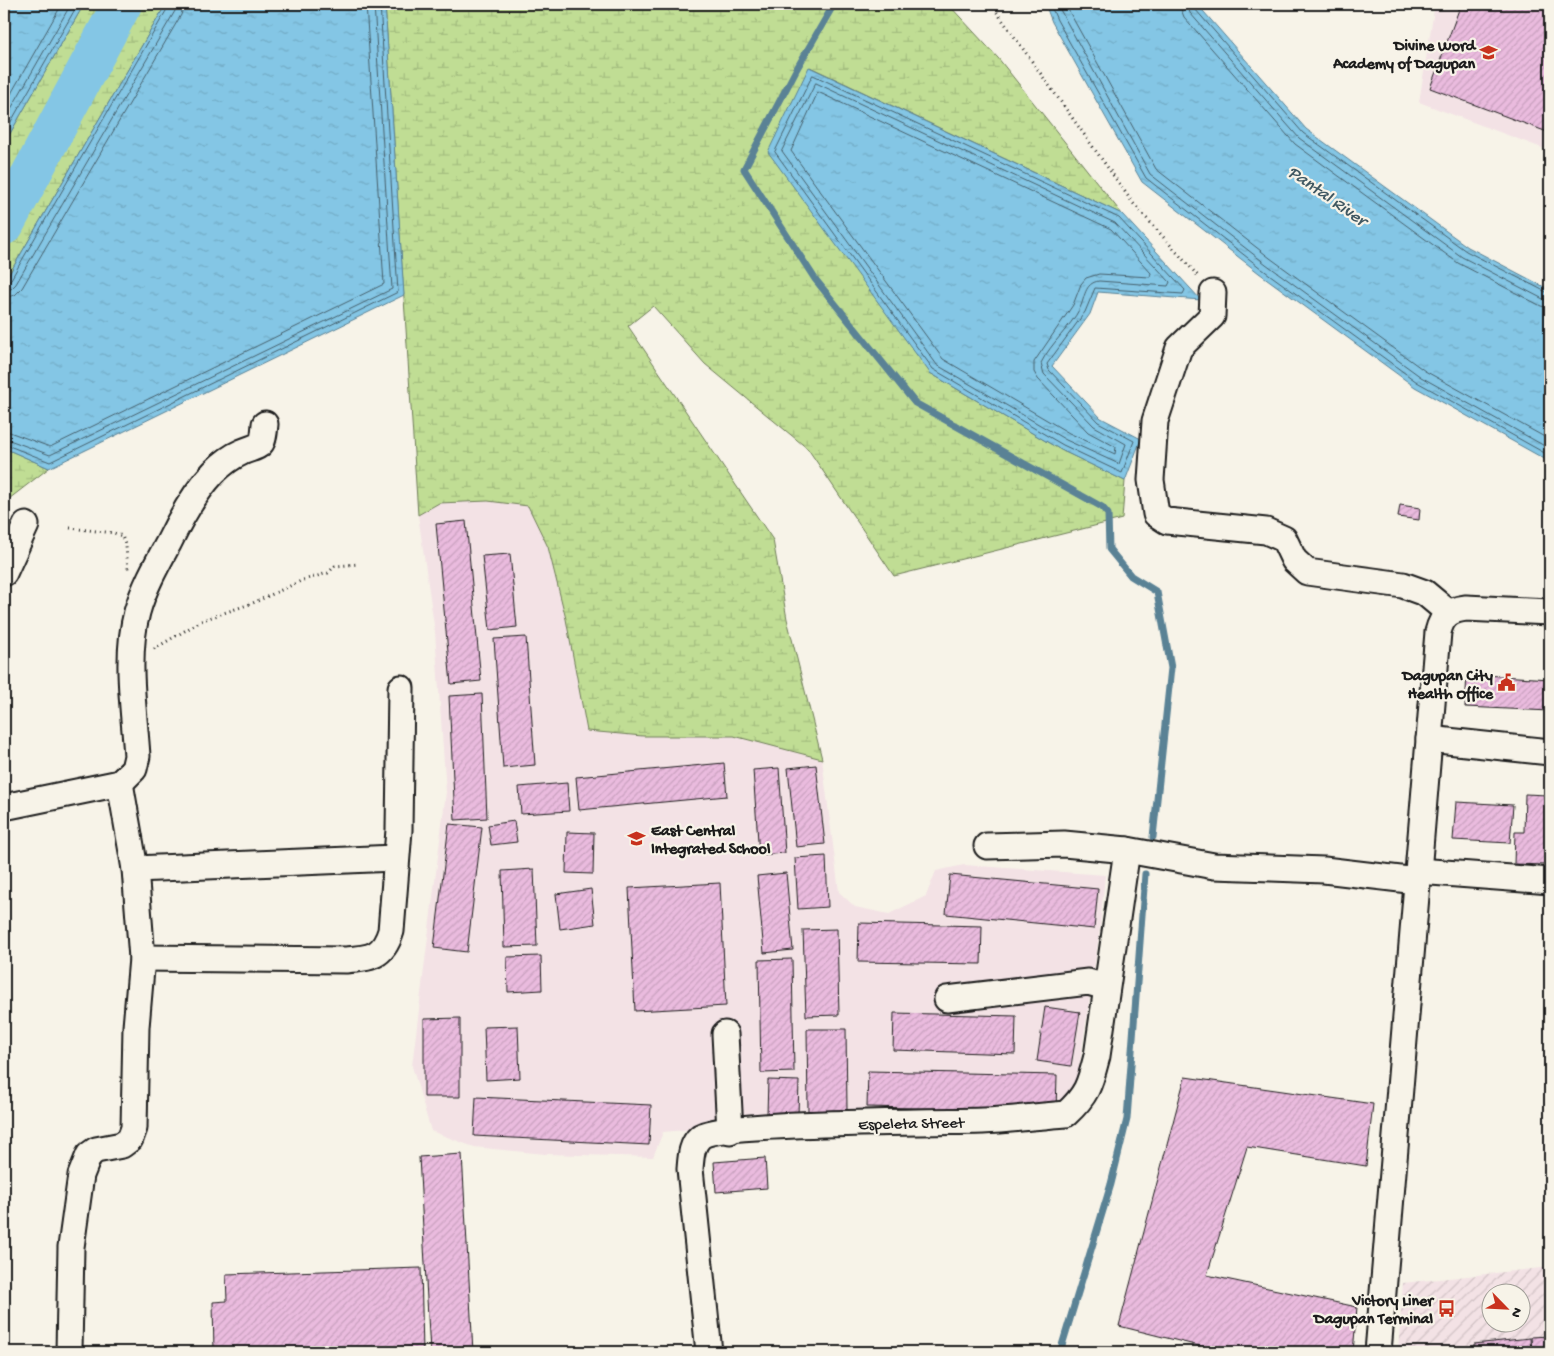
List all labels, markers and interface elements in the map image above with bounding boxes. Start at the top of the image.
place label: Divine Word Academy of Dagupan [1332,38,1477,75]
school or university icon: Divine Word Academy of Dagupan [1479,43,1499,63]
water label: Pantal River [1283,162,1373,234]
place label: Dagupan City Health Office [1400,668,1494,705]
public building icon: Dagupan City Health Office [1497,673,1517,693]
place label: East Central Integrated School [651,823,771,860]
school or university icon: East Central Integrated School [627,828,647,848]
street label: Espeleta Street [858,1115,966,1136]
north arrow [1482,1284,1532,1334]
place label: Victory Liner Dagupan Terminal [1312,1293,1435,1330]
bus stop icon: Victory Liner Dagupan Terminal [1437,1298,1457,1318]
text: N [1506,1305,1525,1320]

